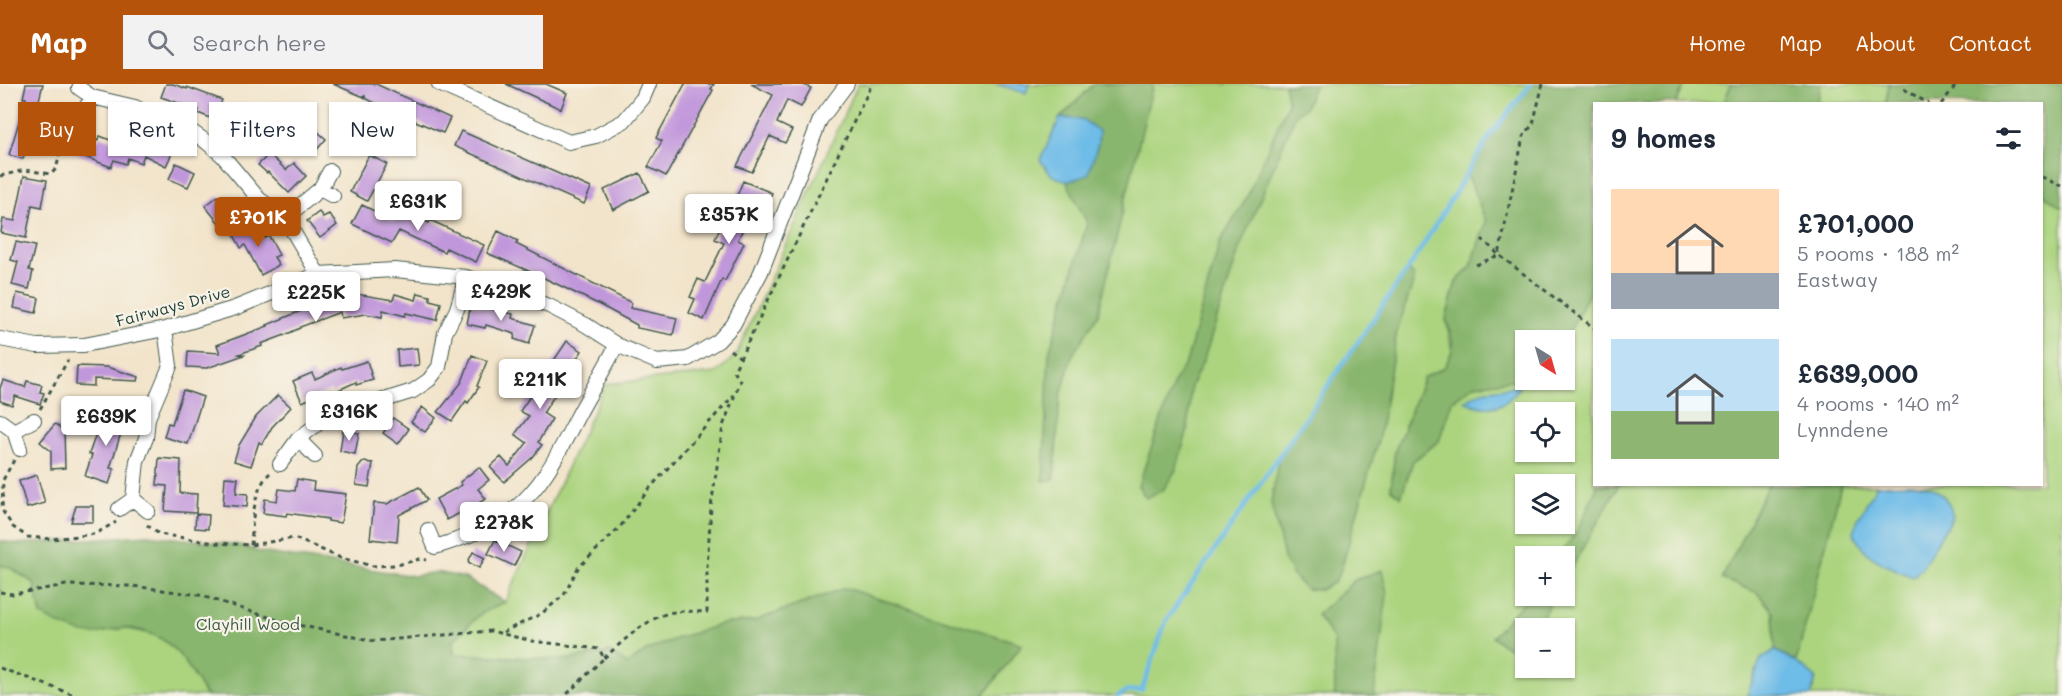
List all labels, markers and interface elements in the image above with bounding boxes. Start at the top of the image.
search box [123,15,543,69]
text: Map [30,24,87,60]
icon: search [144,26,177,59]
text: Search here [192,28,326,57]
text: Home [1689,29,1746,56]
text: Map [1779,29,1822,56]
text: About [1855,29,1916,56]
text: Contact [1949,29,2032,56]
chip: Buy [18,102,96,156]
chip: Rent [108,102,197,156]
chip: Filters [209,102,317,156]
chip: New [329,102,416,156]
text: 9 homes [1611,121,1716,155]
icon: filters [1992,122,2025,155]
pin: £631K [376,181,460,232]
text: £631K [389,187,447,213]
pin: £357K [687,194,771,245]
pin: £701K [216,197,300,248]
text: £357K [699,200,759,226]
text: £701K [229,203,287,229]
text: £701,000 [1797,206,1914,240]
icon: home [1659,213,1731,285]
text: 5 rooms · 188 m² [1797,240,1959,266]
text: Eastway [1797,266,1878,292]
pin: £429K [459,271,543,322]
pin: £225K [274,272,358,323]
text: £429K [470,277,532,303]
text: £225K [286,278,346,304]
street label: Fairways Drive [113,280,232,331]
north arrow [1515,330,1575,390]
map controls [1515,330,1575,678]
text: £639,000 [1797,356,1918,390]
pin: £211K [498,359,582,410]
icon: home [1659,363,1731,435]
text: £211K [513,365,567,391]
text: 4 rooms · 140 m² [1797,390,1959,416]
pin: £316K [307,391,391,442]
pin: £639K [64,396,148,447]
text: £316K [320,397,378,423]
text: £639K [75,402,137,428]
button: locate [1515,402,1575,462]
text: Lynndene [1797,416,1889,442]
button: layers [1515,474,1575,534]
pin: £278K [462,502,546,553]
text: £278K [474,508,534,534]
button: + [1515,546,1575,606]
park label: Clayhill Wood [196,613,300,634]
button: − [1515,618,1575,678]

